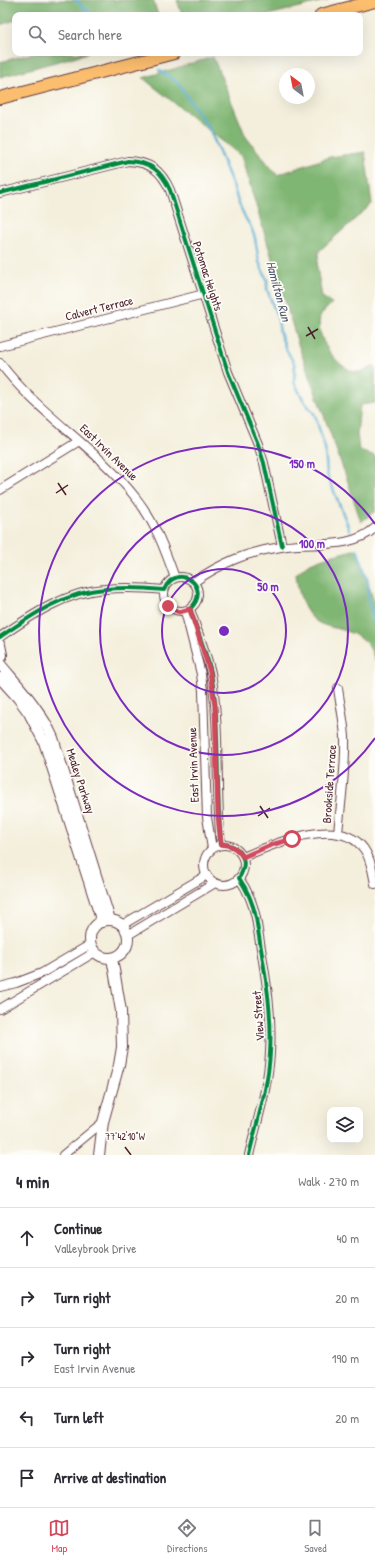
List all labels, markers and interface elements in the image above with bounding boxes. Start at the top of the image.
search box [12,12,363,56]
icon: search [26,23,48,45]
text: Search here [58,24,122,45]
north arrow [279,68,315,104]
street label: Potomac Heights [189,239,227,313]
water label: Hamilton Run [262,259,296,324]
street label: Calvert Terrace [63,291,135,325]
street label: East Irvin Avenue [76,420,142,484]
text: 150 m [289,455,315,472]
text: 100 m [299,535,325,552]
text: 50 m [257,578,279,595]
route end [159,597,177,615]
centre of rings [217,624,231,638]
street label: East Irvin Avenue [183,727,203,803]
street label: Brookside Terrace [318,744,340,824]
street label: Mealey Parkway [62,746,100,816]
route start [283,830,301,848]
street label: View Street [248,989,268,1042]
map controls [327,1107,363,1143]
button: layers [327,1107,363,1143]
text: 77°42'10"W [105,1130,146,1143]
text: 4 min [16,1170,49,1193]
text: Walk · 270 m [298,1172,359,1190]
text: Continue [54,1218,102,1239]
icon: ahead [16,1227,38,1249]
text: 40 m [336,1229,359,1247]
text: Valleybrook Drive [54,1239,136,1257]
icon: right [16,1287,38,1309]
text: Turn right [54,1287,110,1308]
text: 20 m [335,1289,359,1307]
text: Turn right [54,1338,110,1359]
icon: right [16,1347,38,1369]
text: 190 m [332,1349,359,1367]
text: East Irvin Avenue [54,1359,135,1377]
icon: left [16,1407,38,1429]
text: Turn left [54,1407,104,1428]
text: 20 m [335,1409,359,1427]
icon: arrive [16,1467,38,1489]
text: Arrive at destination [54,1467,166,1488]
tab: Map [48,1517,70,1555]
tab: Directions [167,1517,208,1555]
tab: Saved [304,1517,327,1555]

